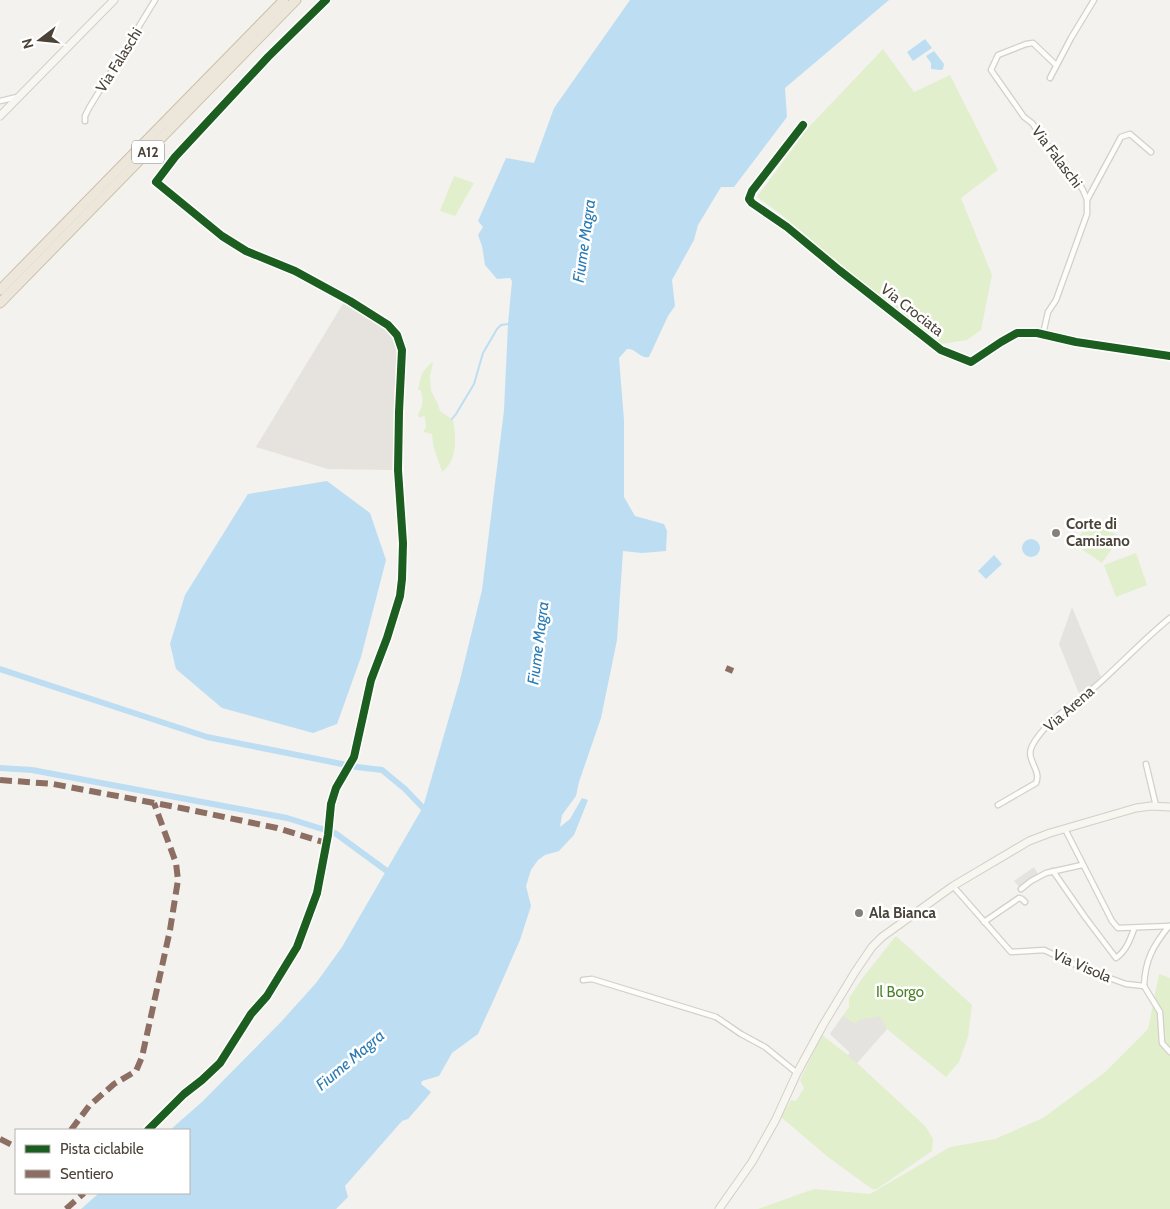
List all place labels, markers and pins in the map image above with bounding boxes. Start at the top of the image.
place label: Corte di Camisano [1066,515,1130,550]
marker: Corte di Camisano [1050,527,1062,539]
place label: Ala Bianca [869,904,937,922]
marker: Ala Bianca [853,907,865,919]

